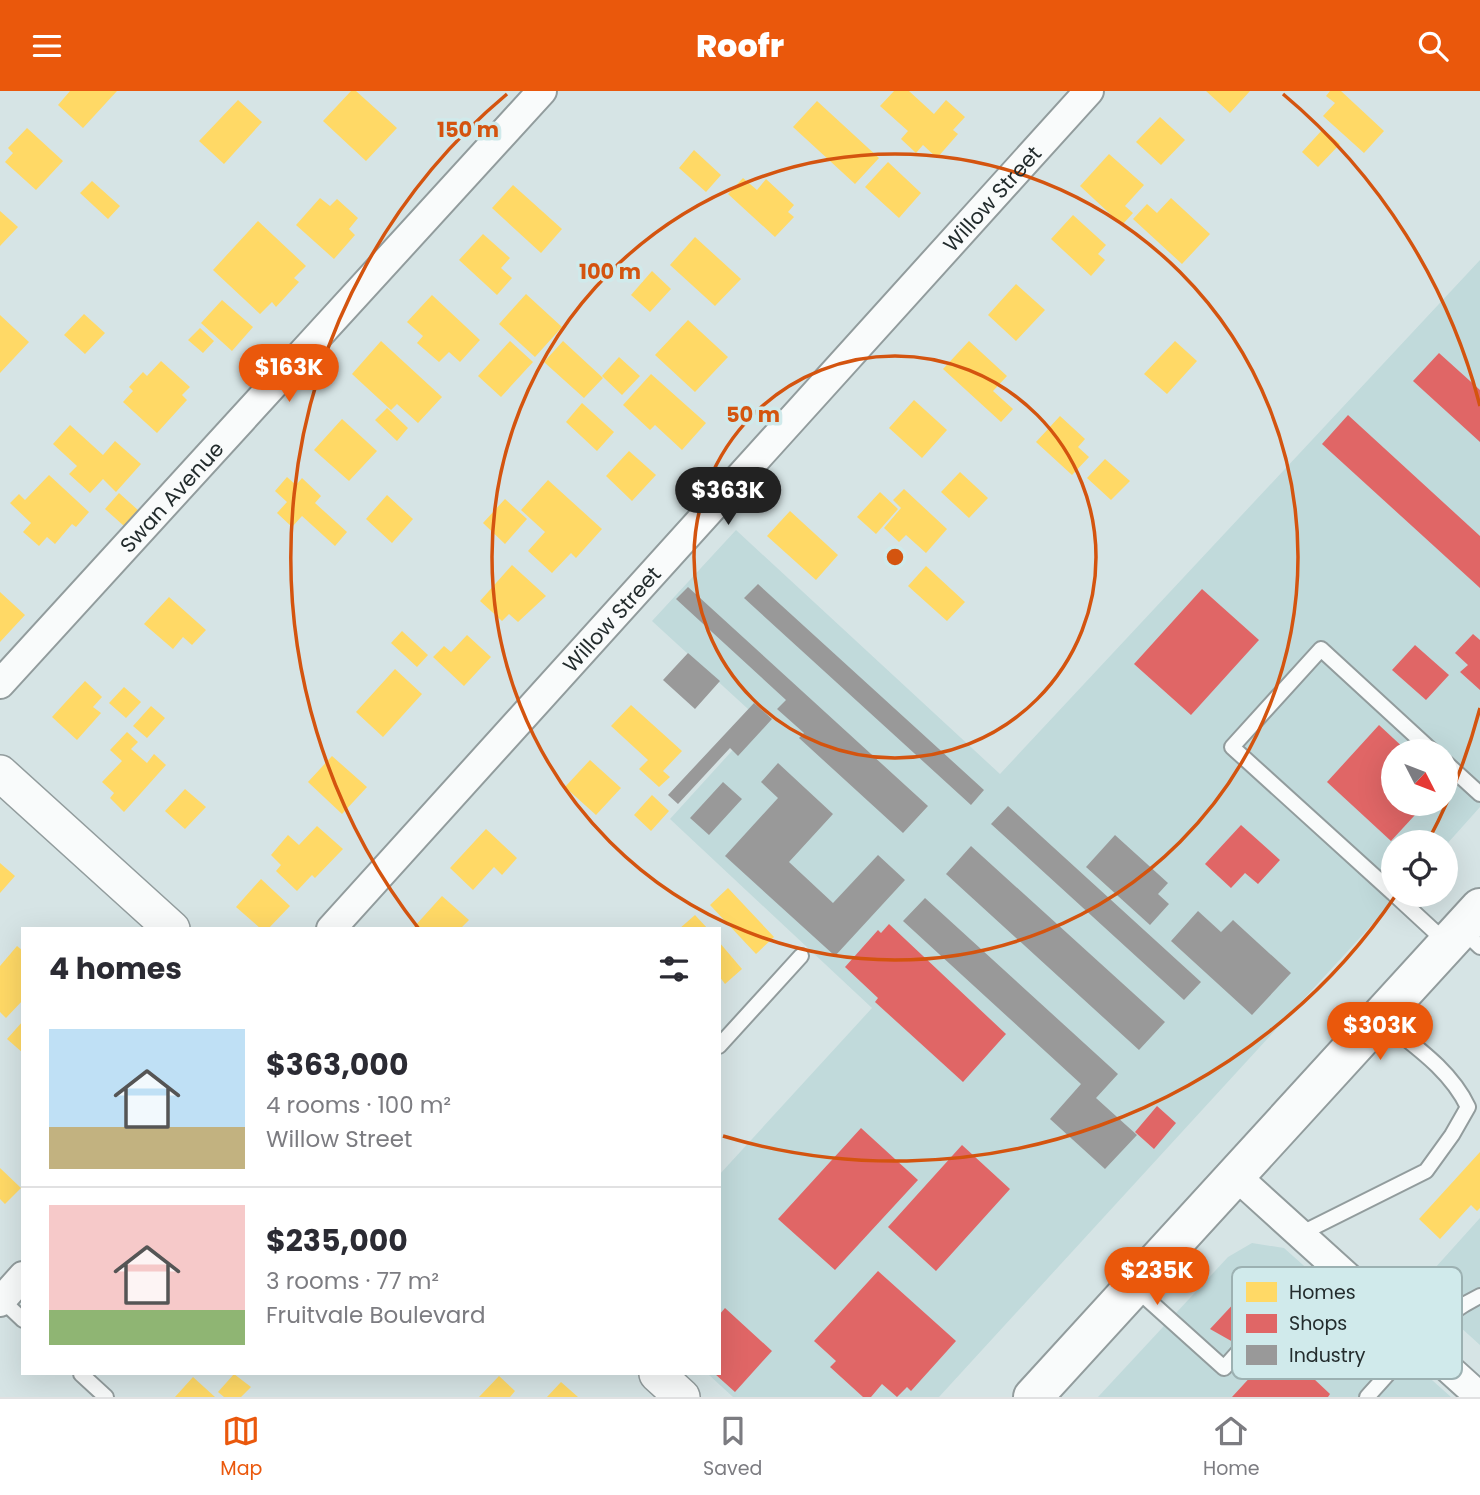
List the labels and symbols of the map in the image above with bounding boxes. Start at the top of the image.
text: 150 m [437,115,499,144]
street label: Willow Street [936,139,1047,258]
text: 100 m [579,257,641,286]
pin: $163K [240,345,338,404]
text: 50 m [726,400,780,429]
street label: Swan Avenue [113,434,230,559]
pin: $363K [679,467,777,527]
centre of rings [883,545,907,569]
street label: Willow Street [556,560,667,678]
north arrow [1381,739,1458,815]
pin: $303K [1331,1003,1429,1062]
pin: $235K [1108,1247,1206,1307]
legend [1232,1267,1462,1379]
text: Homes [1289,1279,1356,1306]
text: Shops [1289,1310,1347,1337]
text: Industry [1289,1342,1366,1369]

